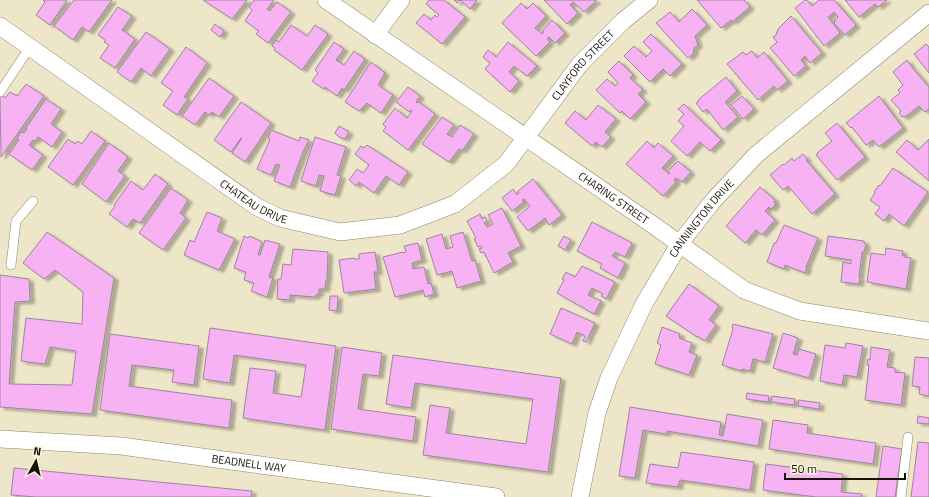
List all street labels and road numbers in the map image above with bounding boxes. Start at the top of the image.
street label: CLAYFORD STREET [548,26,618,104]
street label: CHARING STREET [575,168,652,228]
street label: CHATEAU DRIVE [217,175,289,227]
street label: CANNINGTON DRIVE [665,176,737,260]
street label: BEADNELL WAY [211,450,287,476]

